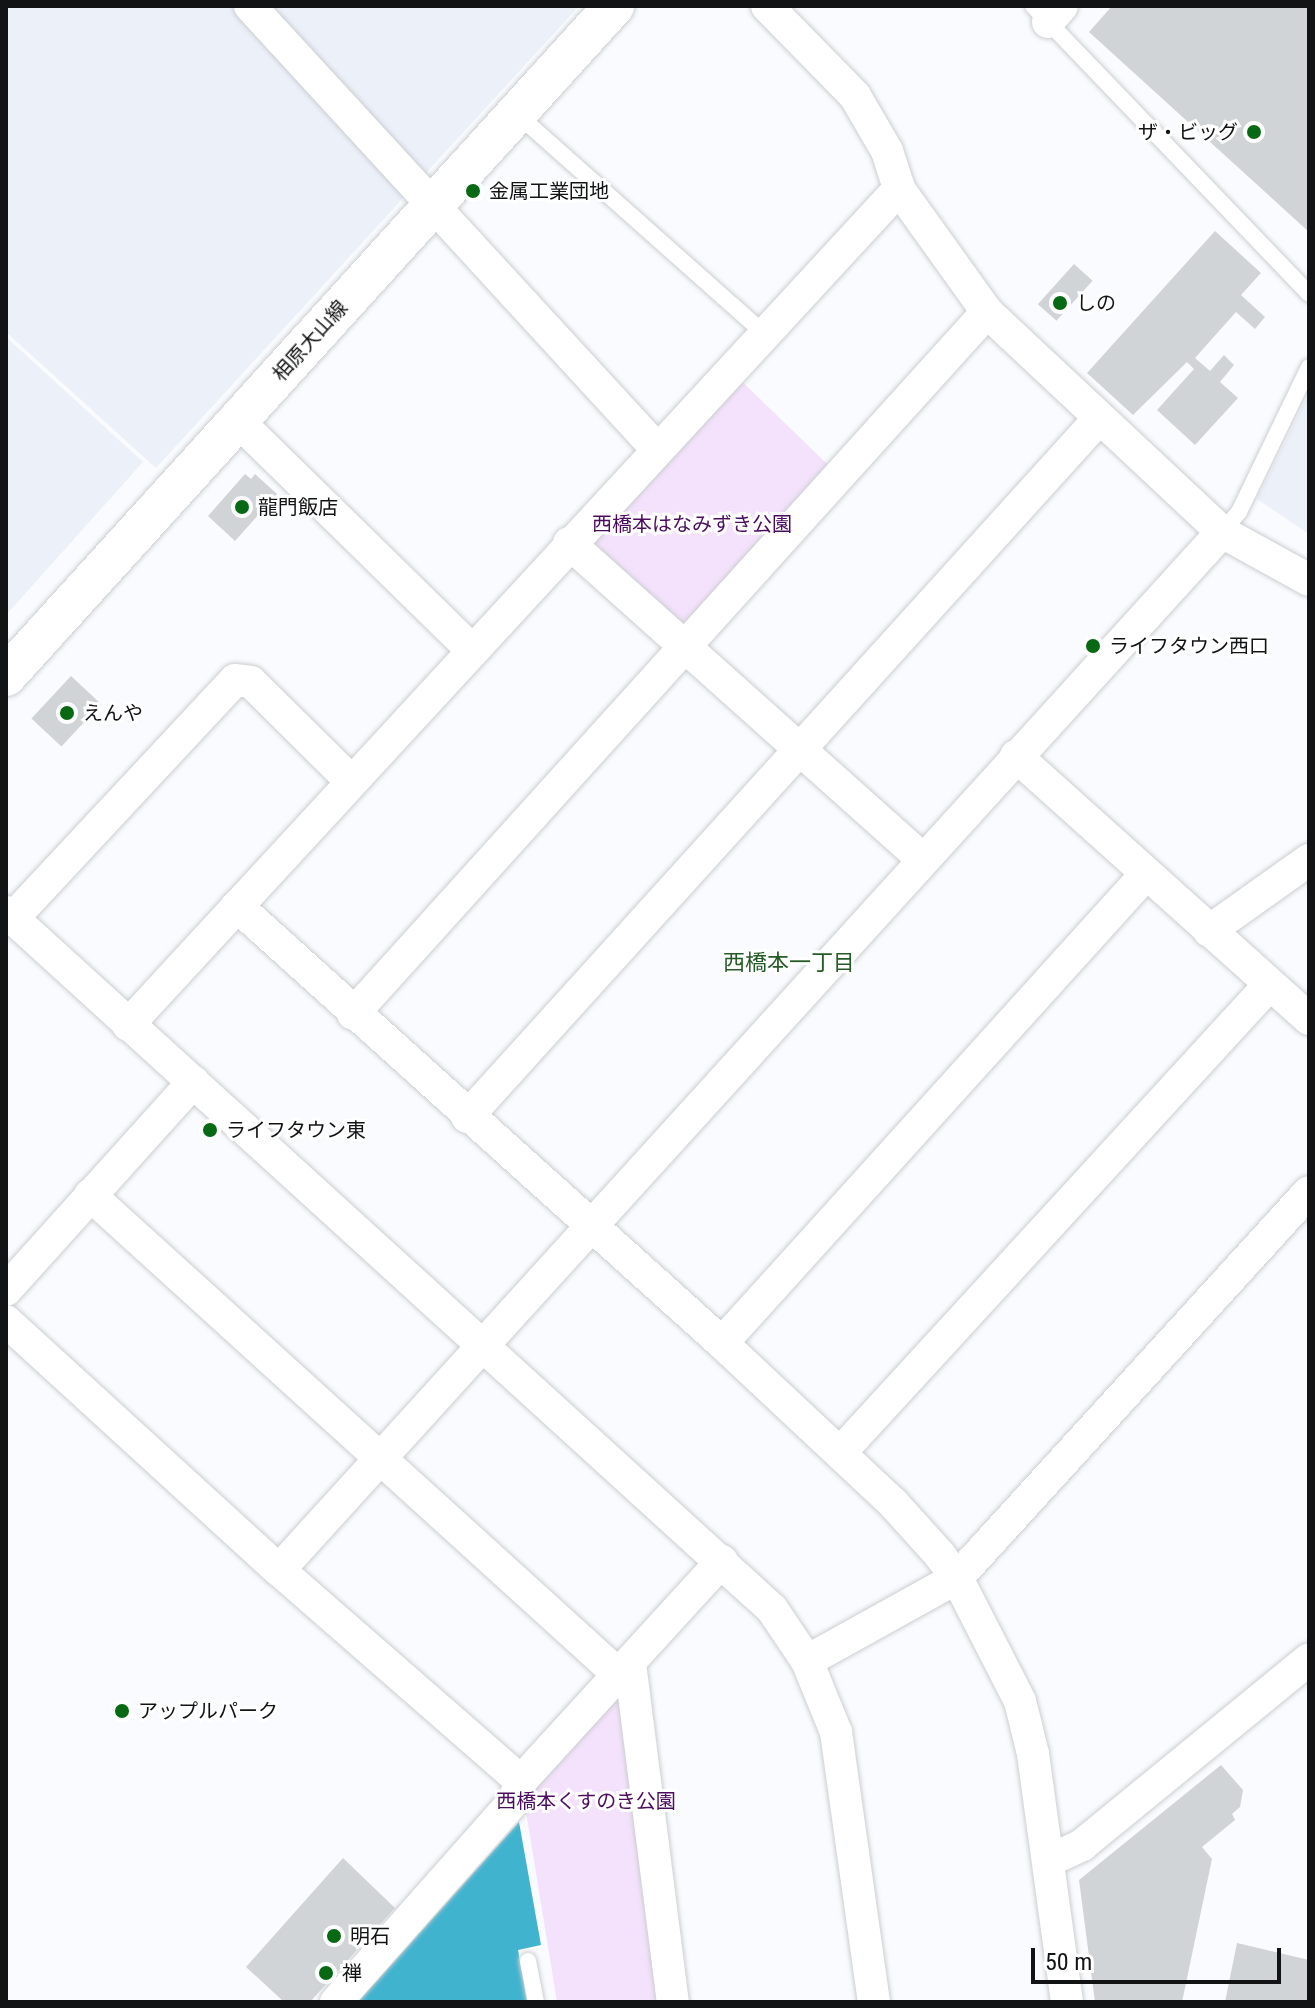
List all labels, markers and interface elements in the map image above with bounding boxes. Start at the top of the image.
place label: ザ・ビッグ [1138,120,1238,144]
marker: ザ・ビッグ [1245,123,1263,141]
place label: 金属工業団地 [489,179,609,203]
marker: 金属工業団地 [464,182,482,200]
place label: しの [1076,291,1116,315]
marker: しの [1051,294,1069,312]
street label: 相原大山線 [268,296,352,386]
place label: 龍門飯店 [258,495,338,519]
marker: 龍門飯店 [233,498,251,516]
park label: 西橋本はなみずき公園 [592,512,792,536]
place label: ライフタウン西口 [1109,634,1269,658]
marker: ライフタウン西口 [1084,637,1102,655]
place label: えんや [83,701,143,725]
marker: えんや [58,704,76,722]
district label: 西橋本一丁目 [723,950,855,976]
place label: ライフタウン東 [226,1118,366,1142]
marker: ライフタウン東 [201,1121,219,1139]
place label: アップルパーク [138,1699,278,1723]
marker: アップルパーク [113,1702,131,1720]
park label: 西橋本くすのき公園 [496,1789,676,1813]
place label: 明石 [350,1924,390,1948]
marker: 明石 [325,1927,343,1945]
scale bar [1035,1932,1285,1982]
text: 50 m [1045,1948,1092,1976]
place label: 禅 [342,1961,362,1985]
marker: 禅 [317,1964,335,1982]

